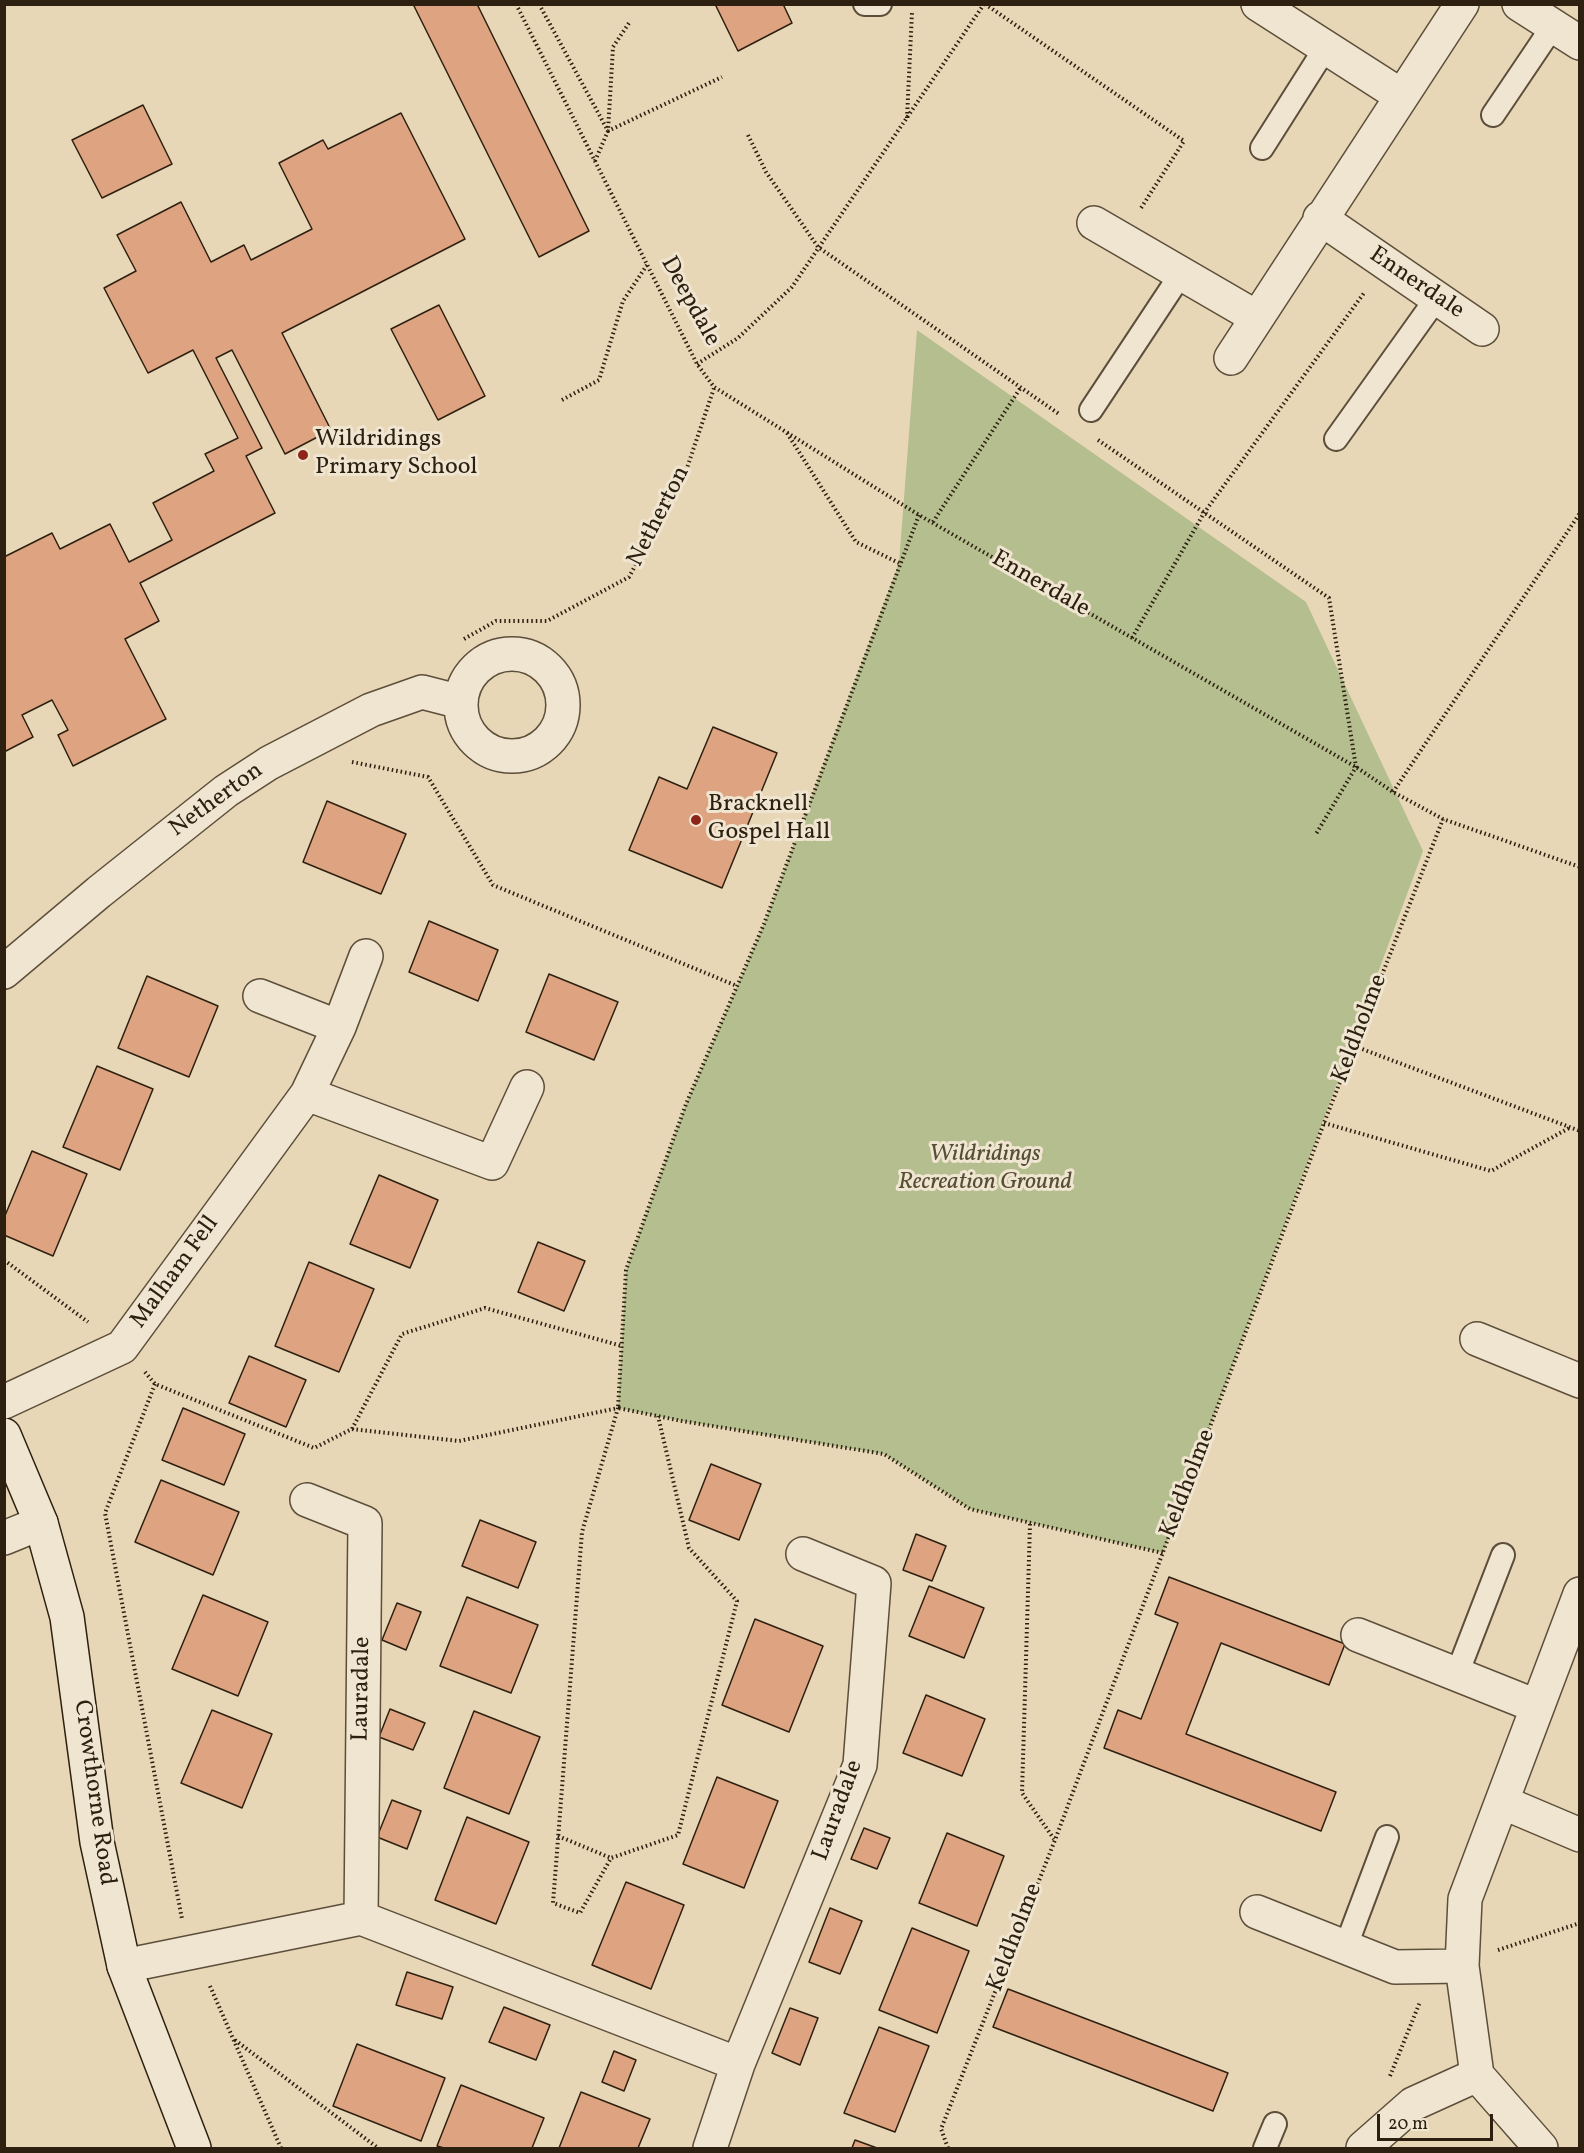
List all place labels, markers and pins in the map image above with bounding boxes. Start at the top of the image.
place label: Wildridings Primary School [315,427,477,483]
marker: Wildridings Primary School [296,448,310,462]
place label: Bracknell Gospel Hall [708,792,830,848]
marker: Bracknell Gospel Hall [689,813,703,827]

